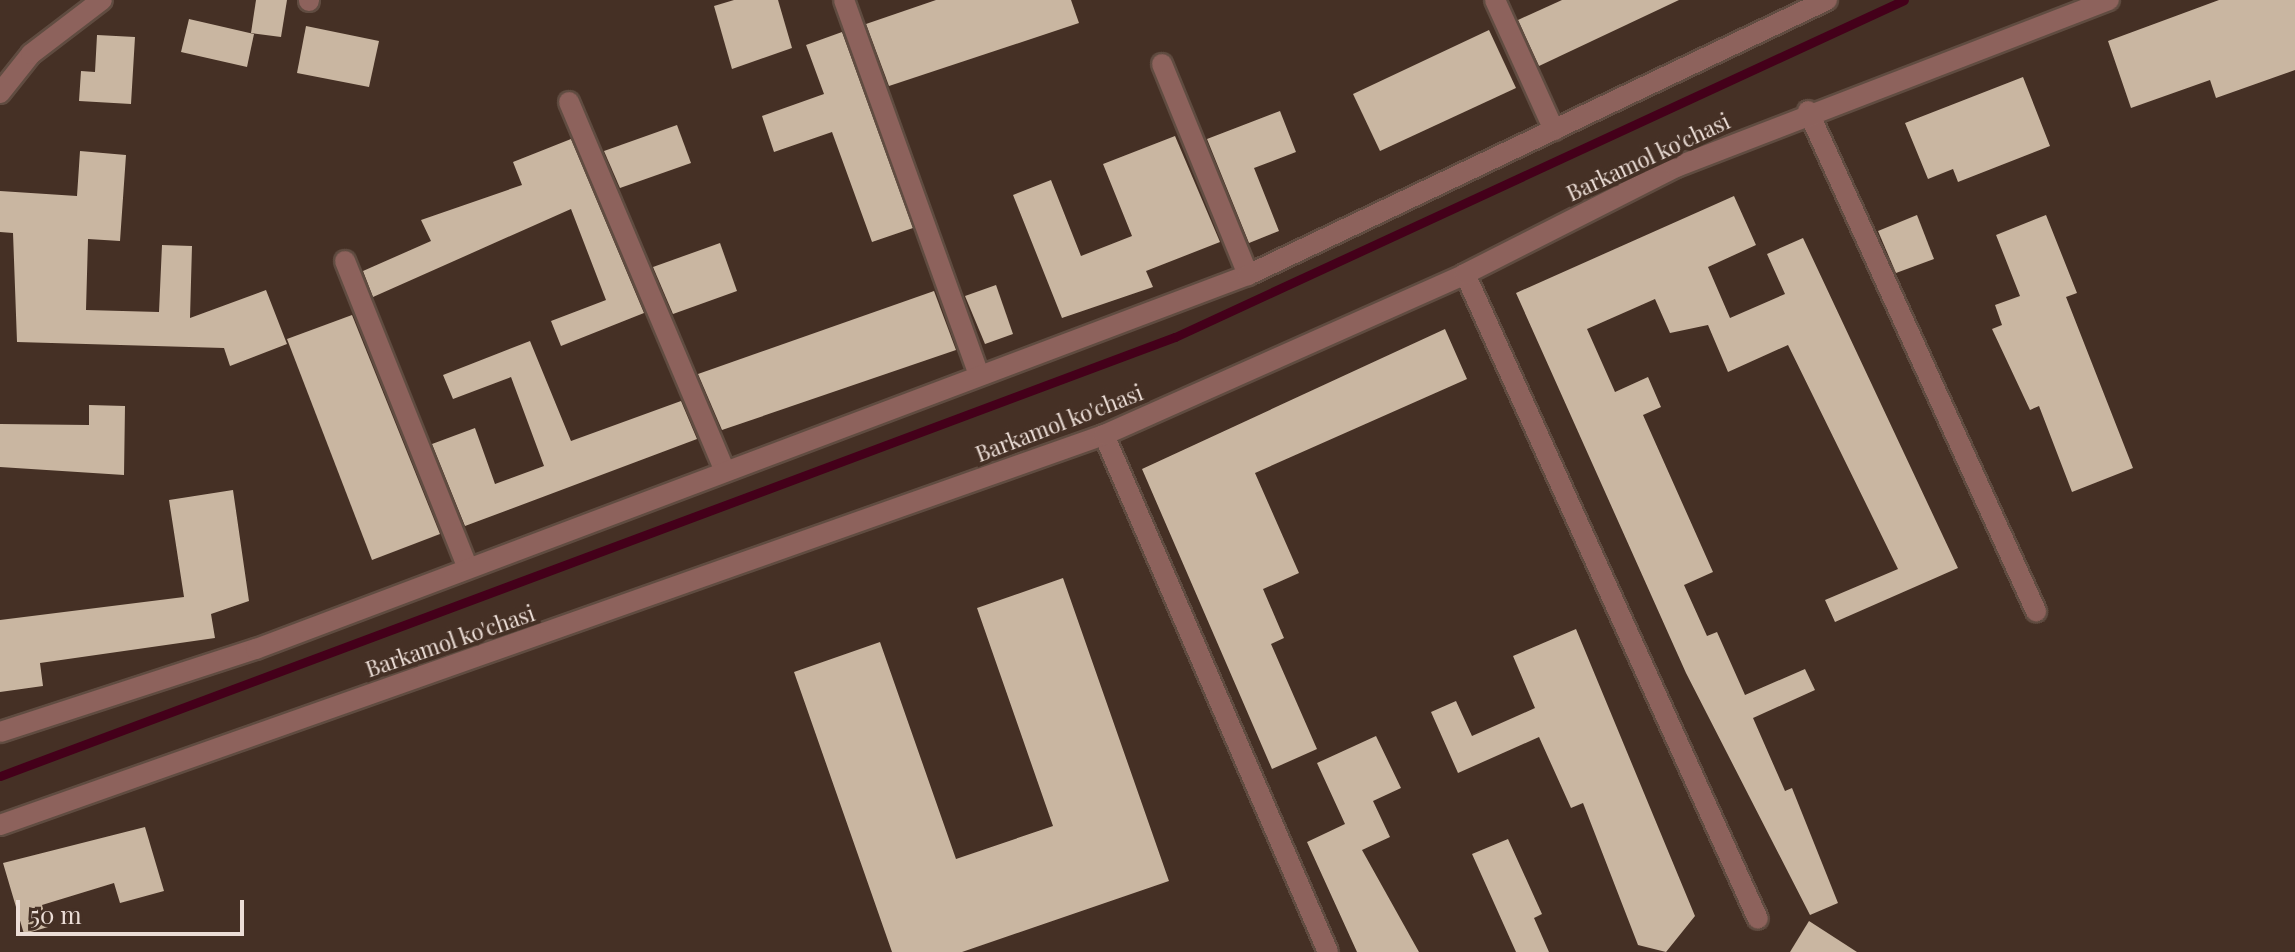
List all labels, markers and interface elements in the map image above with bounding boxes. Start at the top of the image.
street label: Barkamol ko'chasi [1562,107,1734,207]
street label: Barkamol ko'chasi [971,379,1147,467]
street label: Barkamol ko'chasi [362,600,538,682]
scale bar [20,884,248,934]
text: 50 m [30,898,82,930]

